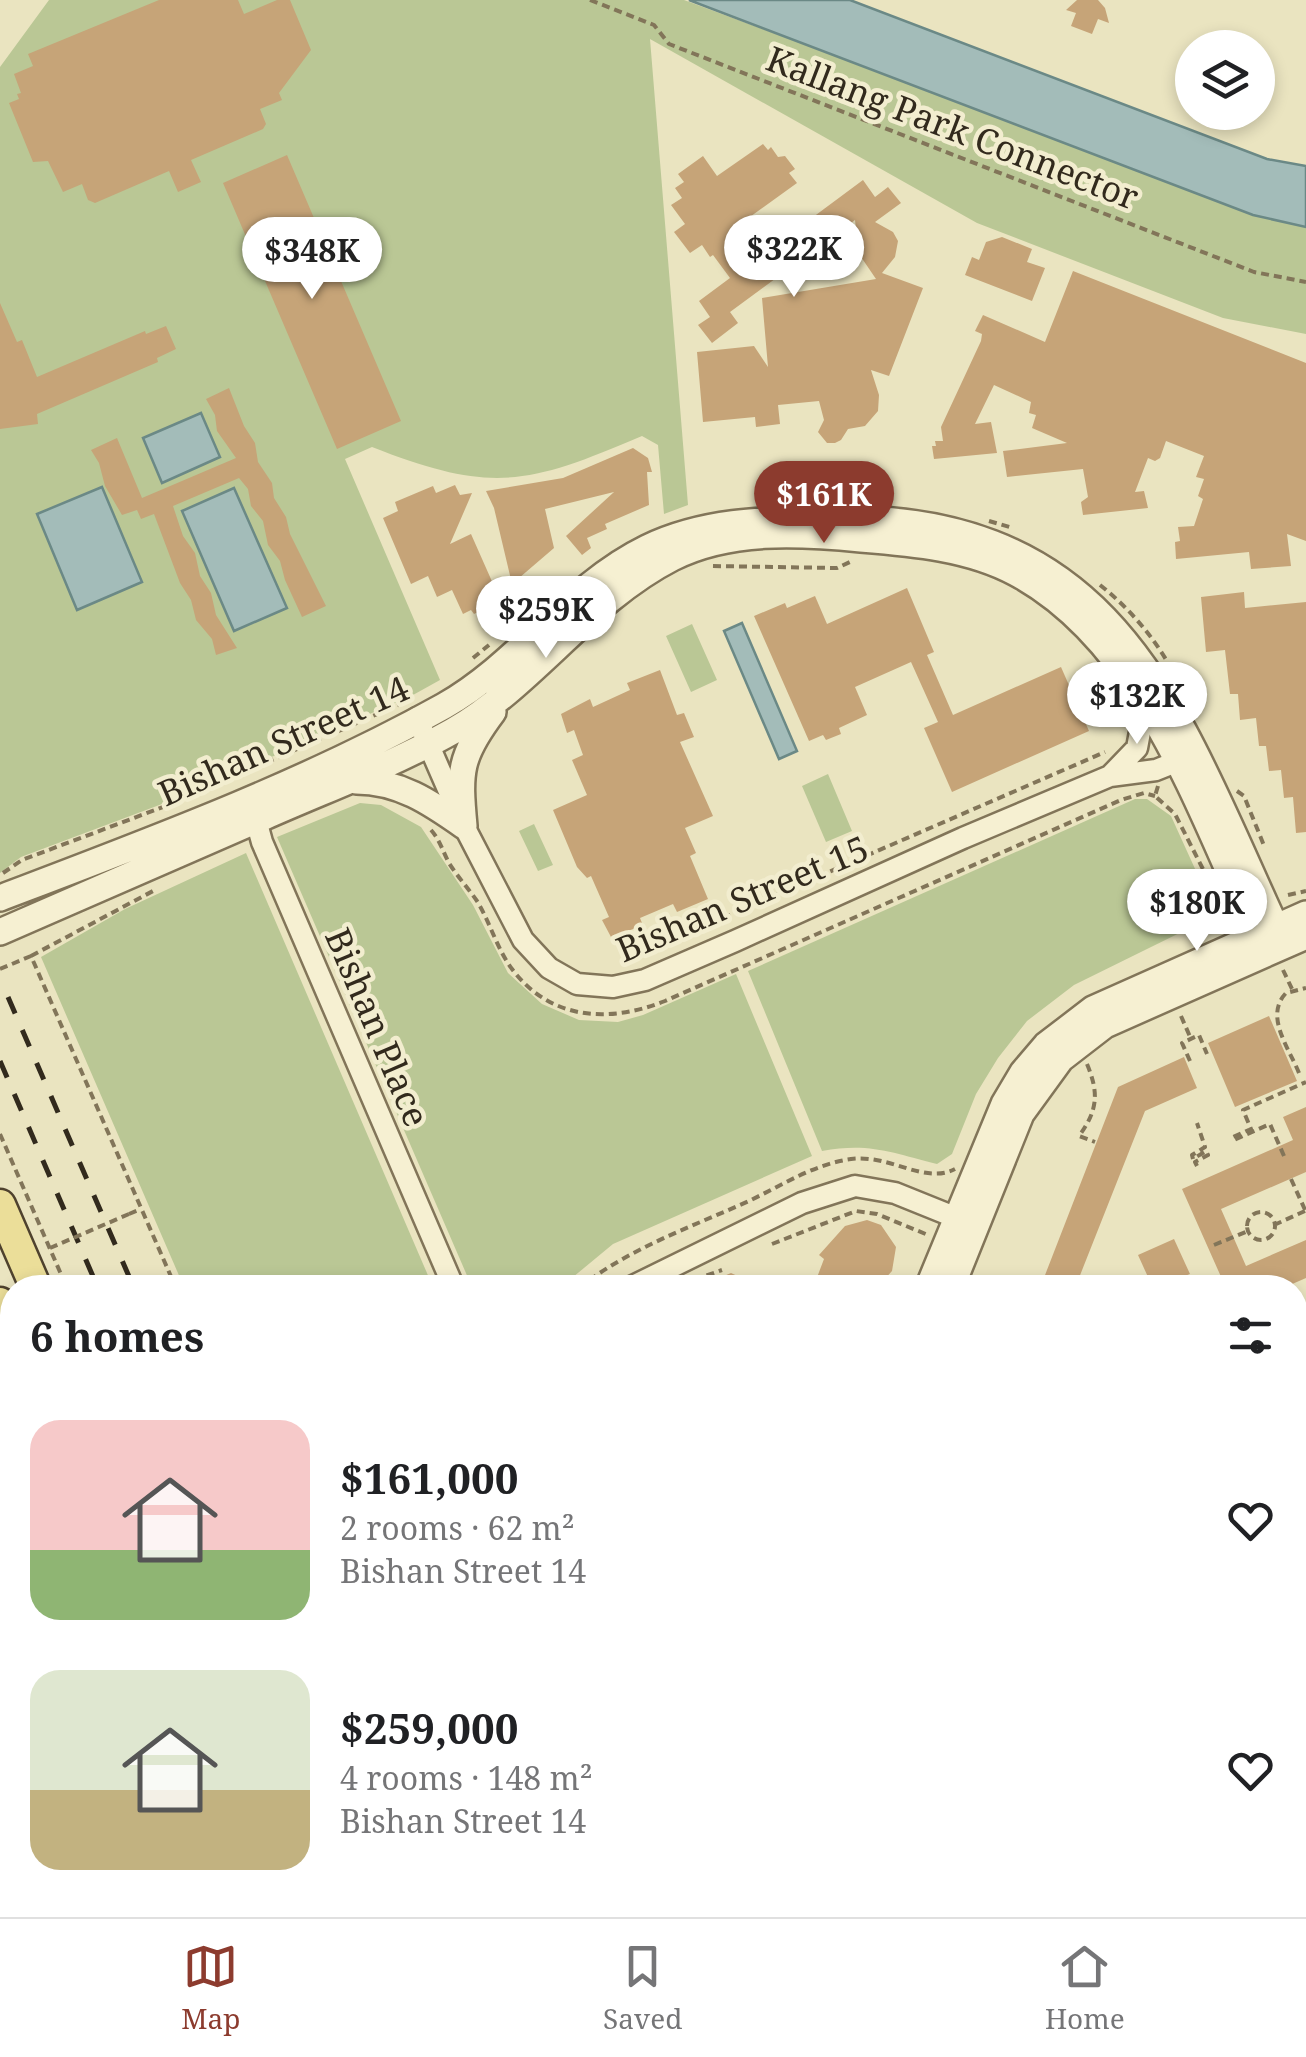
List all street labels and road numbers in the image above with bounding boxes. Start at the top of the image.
street label: Kallang Park Connector [760,34,1146,220]
street label: Bishan Street 14 [150,664,416,816]
street label: Bishan Street 15 [609,824,875,972]
street label: Bishan Place [315,921,441,1133]

